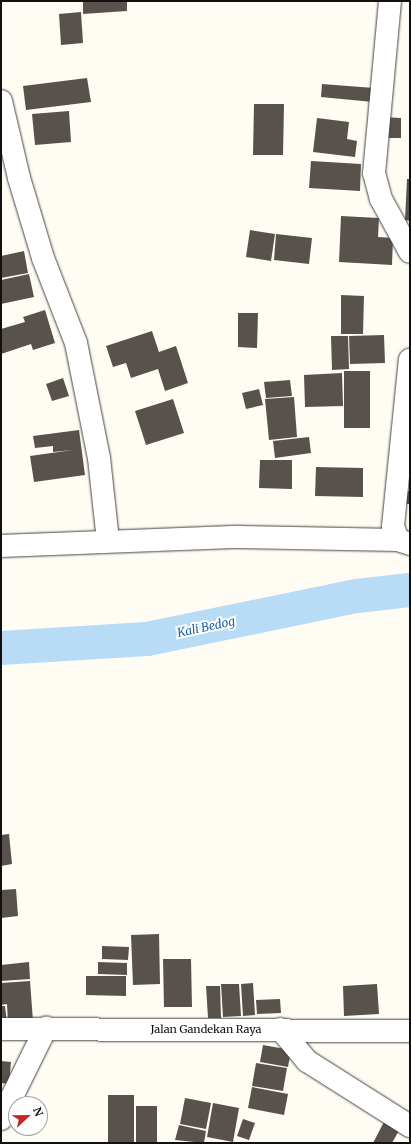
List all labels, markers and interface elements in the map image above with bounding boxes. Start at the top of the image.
water label: Kali Bedog [176,614,236,640]
street label: Jalan Gandekan Raya [151,1022,261,1036]
north arrow [8,1096,48,1136]
text: N [30,1105,46,1119]

